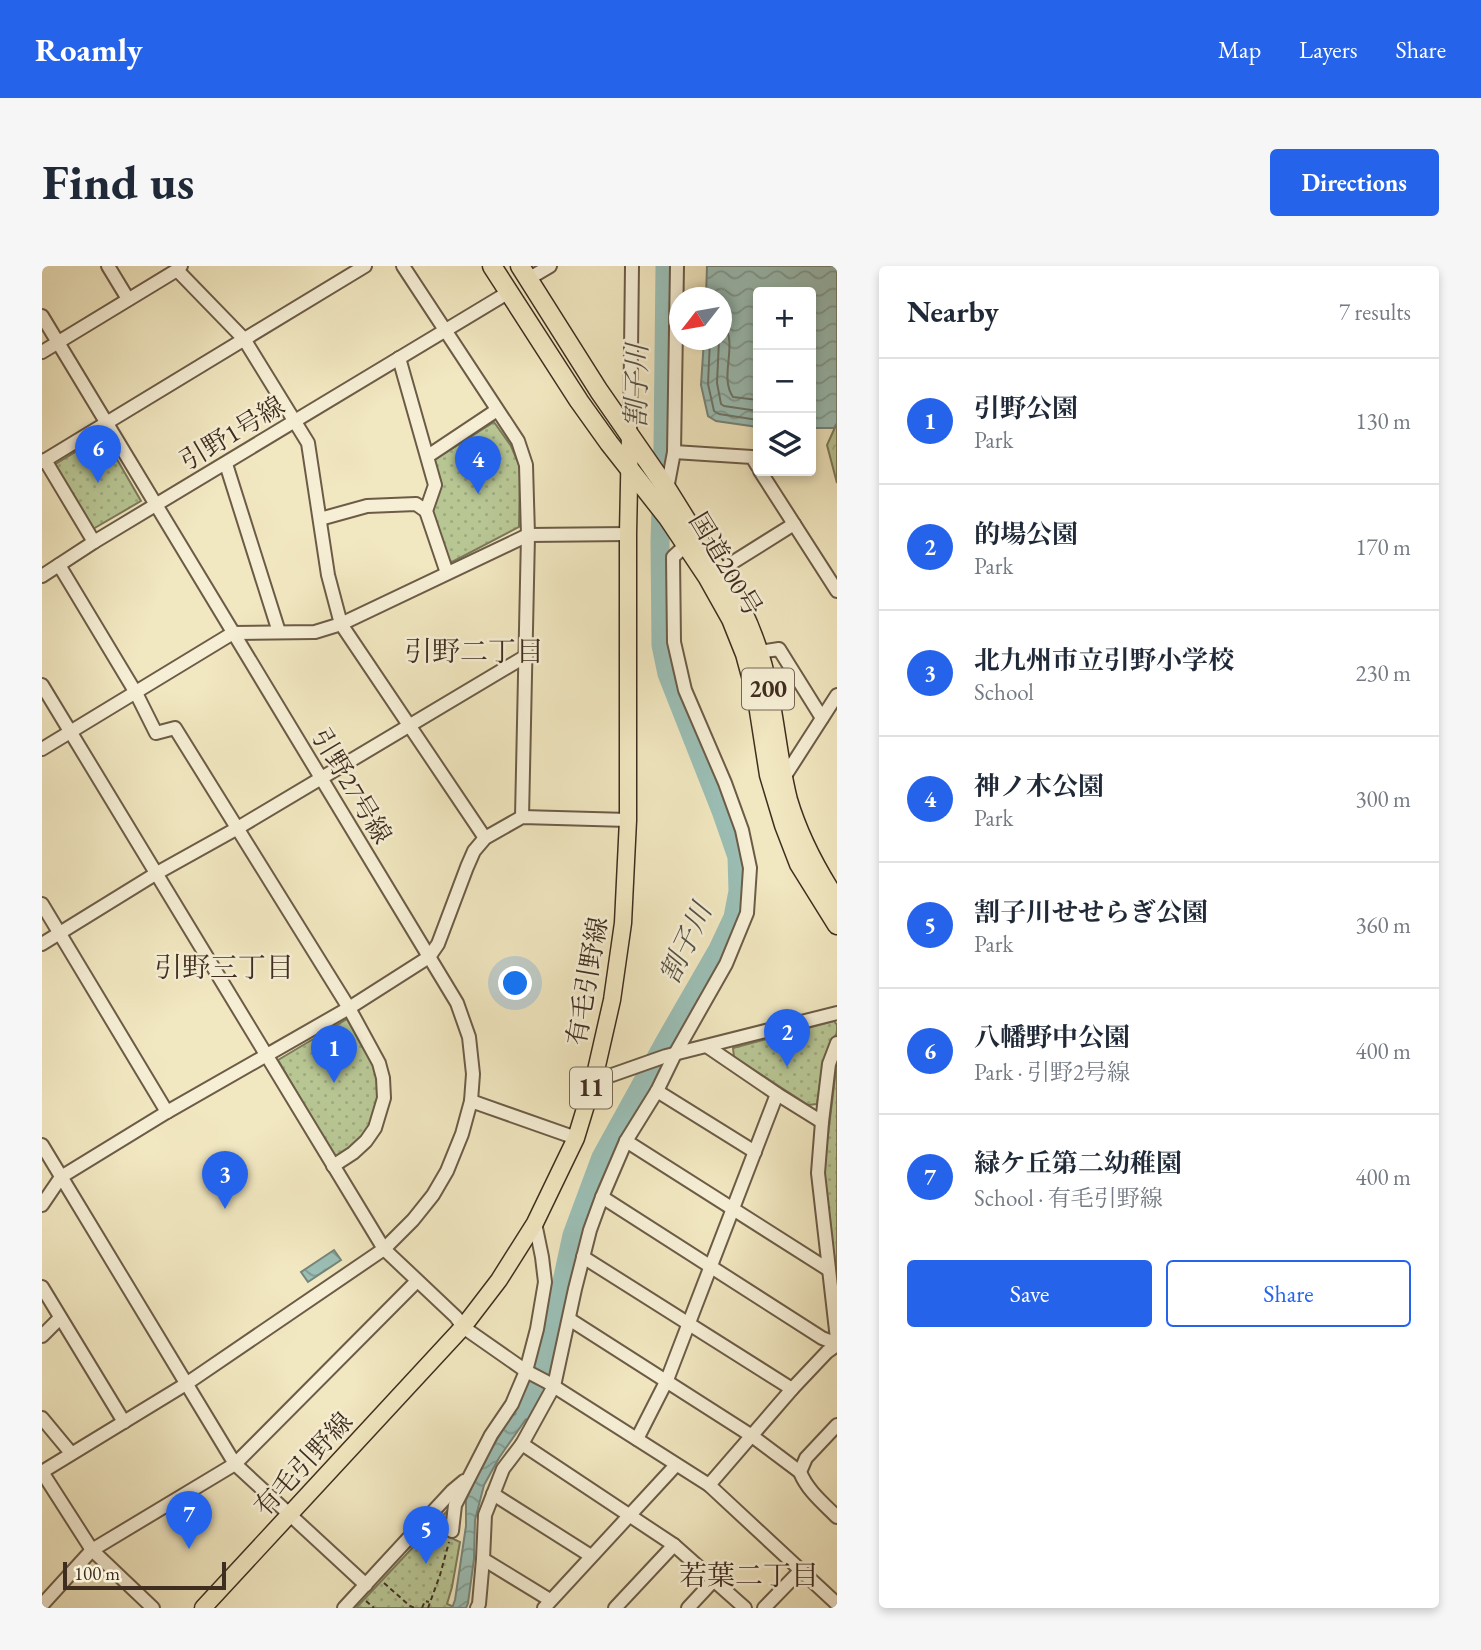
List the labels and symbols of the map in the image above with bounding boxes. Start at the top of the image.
north arrow [669,287,732,350]
water label: 割子川 [617,341,655,428]
street label: 引野1号線 [173,388,291,478]
pin: 6 [75,425,121,483]
pin: 4 [455,436,501,494]
street label: 国道200号 [682,506,770,622]
district label: 引野二丁目 [404,633,544,669]
road number: 200 [742,668,794,710]
street label: 引野27号線 [304,722,400,850]
water label: 割子川 [651,895,720,989]
street label: 有毛引野線 [559,914,615,1048]
district label: 引野三丁目 [154,949,294,985]
your location [498,966,532,1000]
pin: 2 [764,1009,810,1067]
pin: 1 [311,1025,357,1083]
road number: 11 [570,1068,612,1108]
pin: 3 [202,1151,248,1209]
street label: 有毛引野線 [246,1405,360,1523]
pin: 7 [166,1491,212,1549]
pin: 5 [403,1506,449,1564]
district label: 若葉二丁目 [679,1557,819,1593]
scale bar [63,1559,226,1591]

